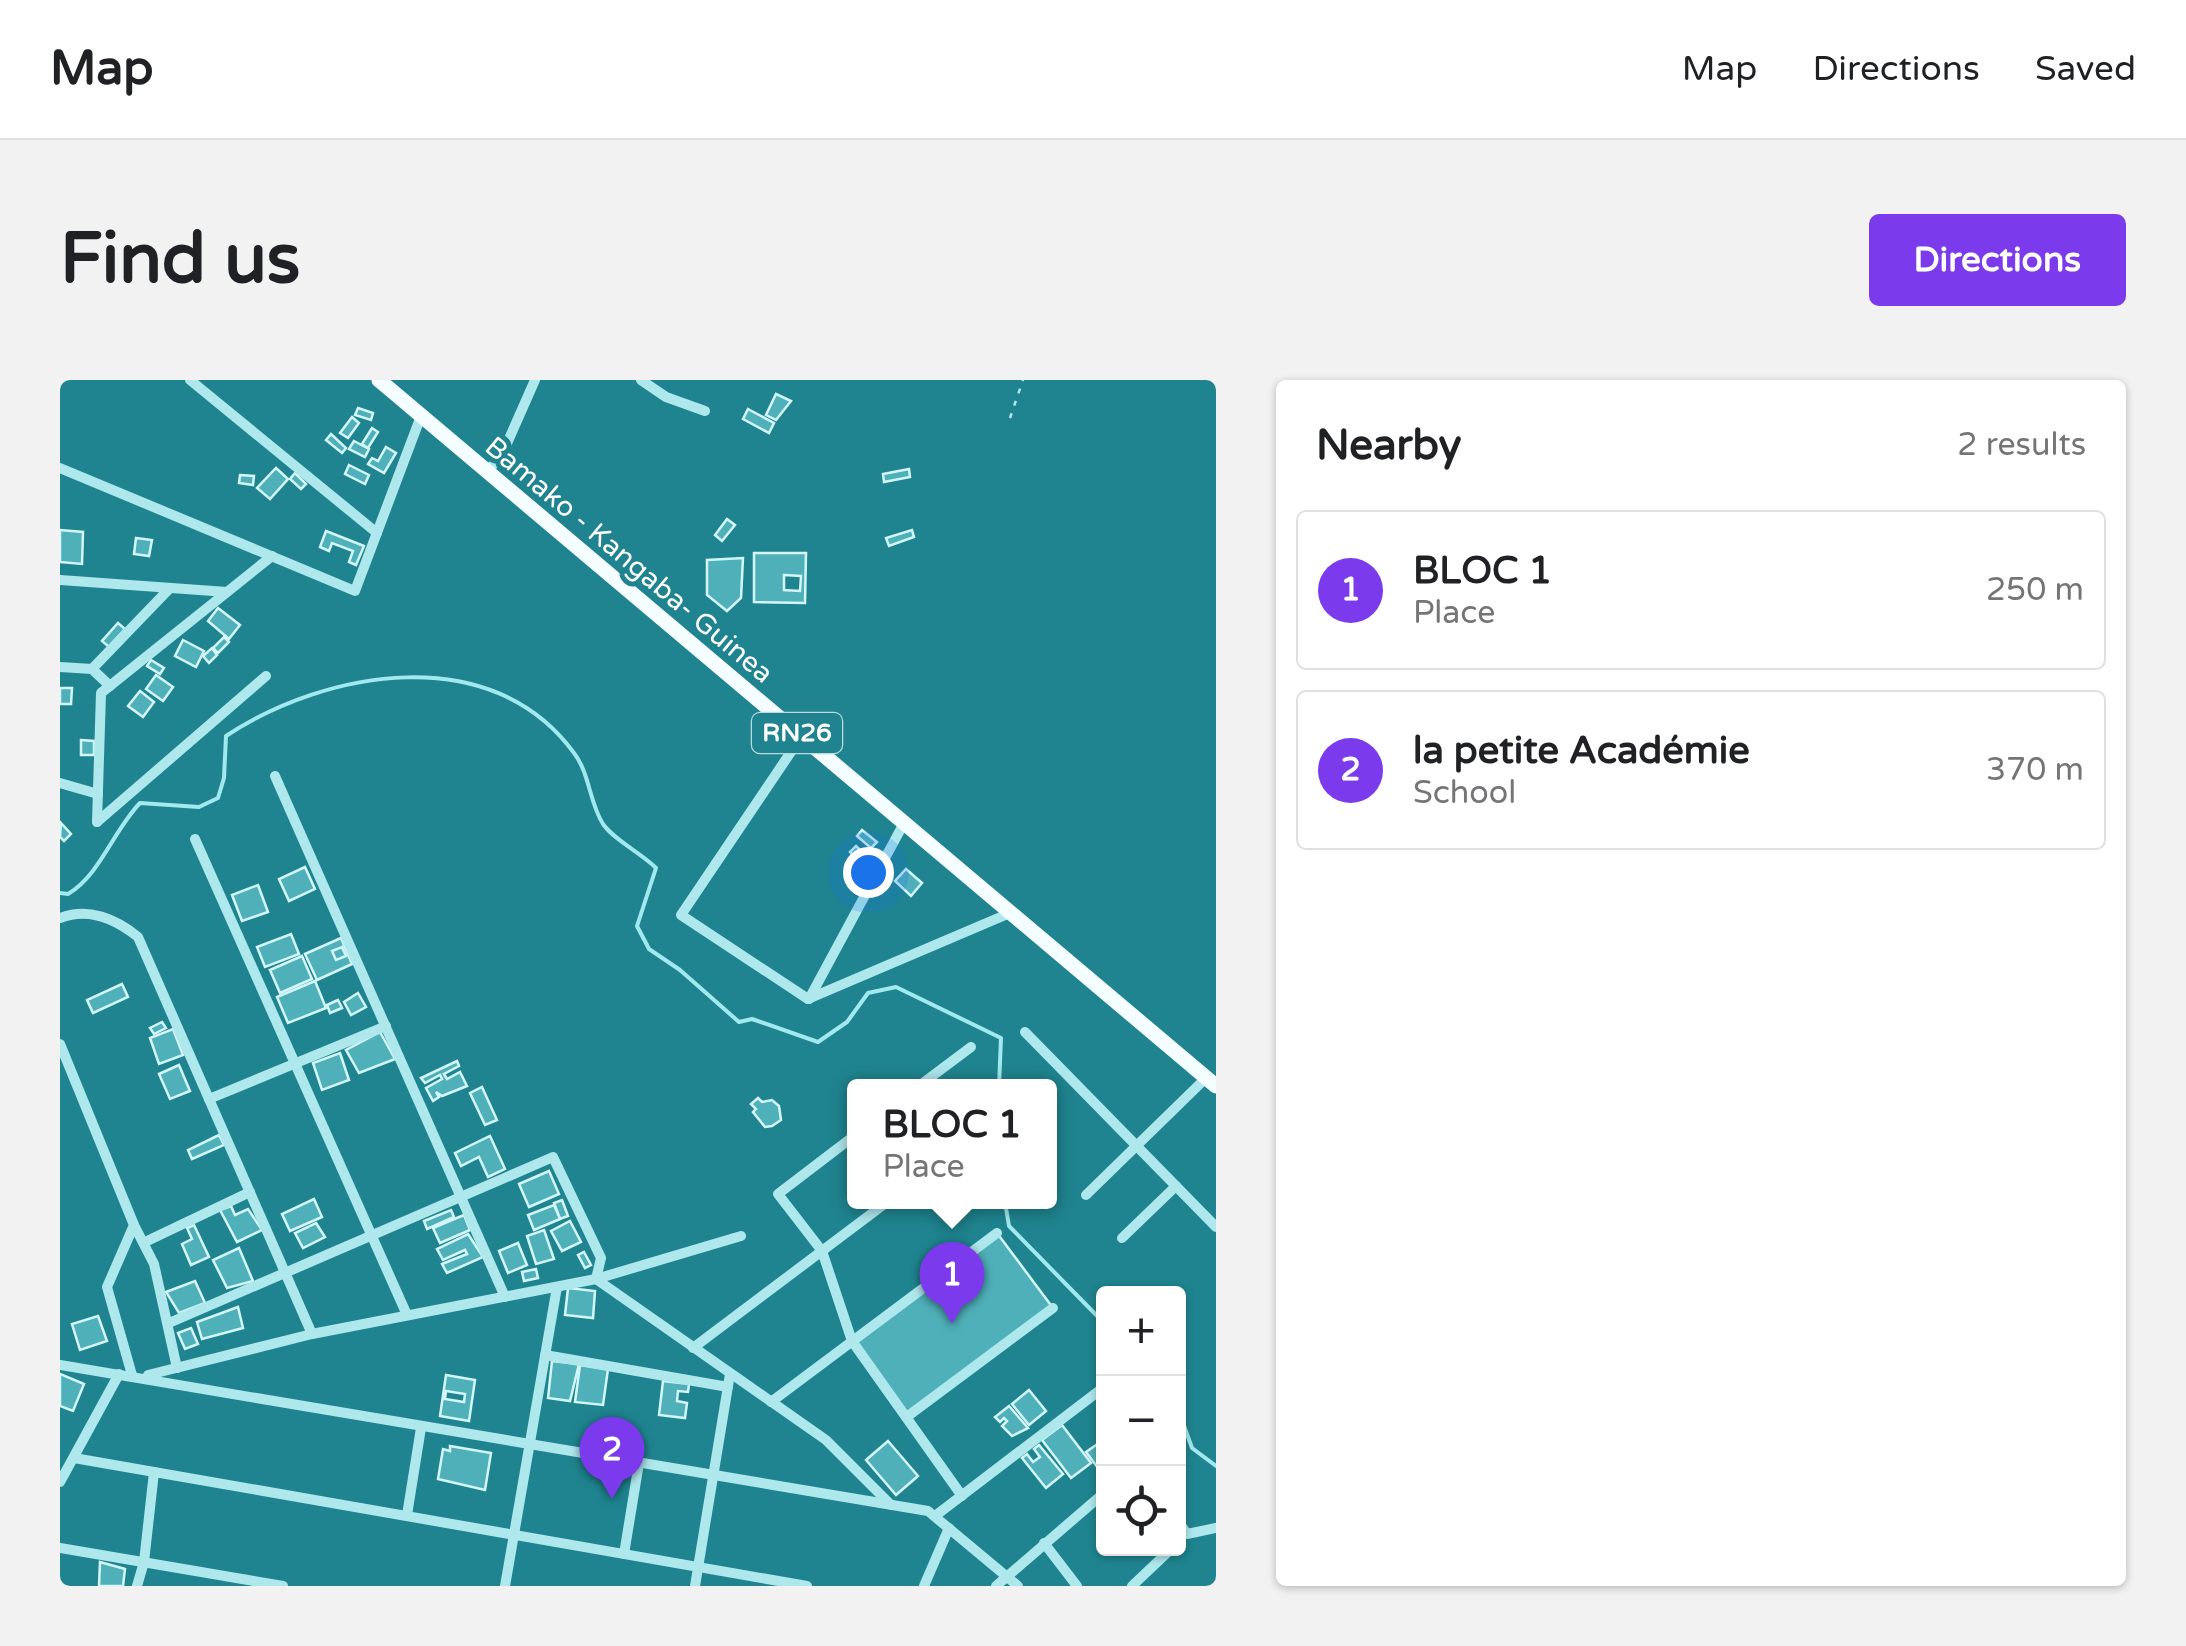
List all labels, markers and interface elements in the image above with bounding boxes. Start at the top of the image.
text: Map [50,40,154,98]
text: Map [1682,48,1757,90]
text: Directions [1812,48,1980,90]
text: Saved [2035,48,2136,90]
button: Directions [1869,214,2126,306]
text: Find us [60,218,300,302]
text: Nearby [1316,420,1461,471]
text: 2 results [1957,426,2086,464]
street label: Bamako - Kangaba- Guinea [478,430,780,690]
text: BLOC 1 [1413,548,1552,594]
text: 1 [1340,571,1361,609]
text: 250 m [1986,571,2084,609]
text: Place [1413,594,1495,632]
road number: RN26 [752,713,842,753]
text: la petite Académie [1413,728,1750,774]
text: 2 [1340,751,1361,789]
text: 370 m [1986,751,2084,789]
text: School [1413,774,1516,812]
your location [843,847,894,898]
popup [847,1079,1057,1209]
text: BLOC 1 [882,1102,1022,1148]
text: Place [882,1148,965,1186]
pin: 1 [920,1242,984,1324]
map controls [1096,1286,1186,1556]
button: + [1096,1286,1186,1376]
button: − [1096,1376,1186,1466]
pin: 2 [580,1416,644,1499]
button: locate [1096,1466,1186,1556]

